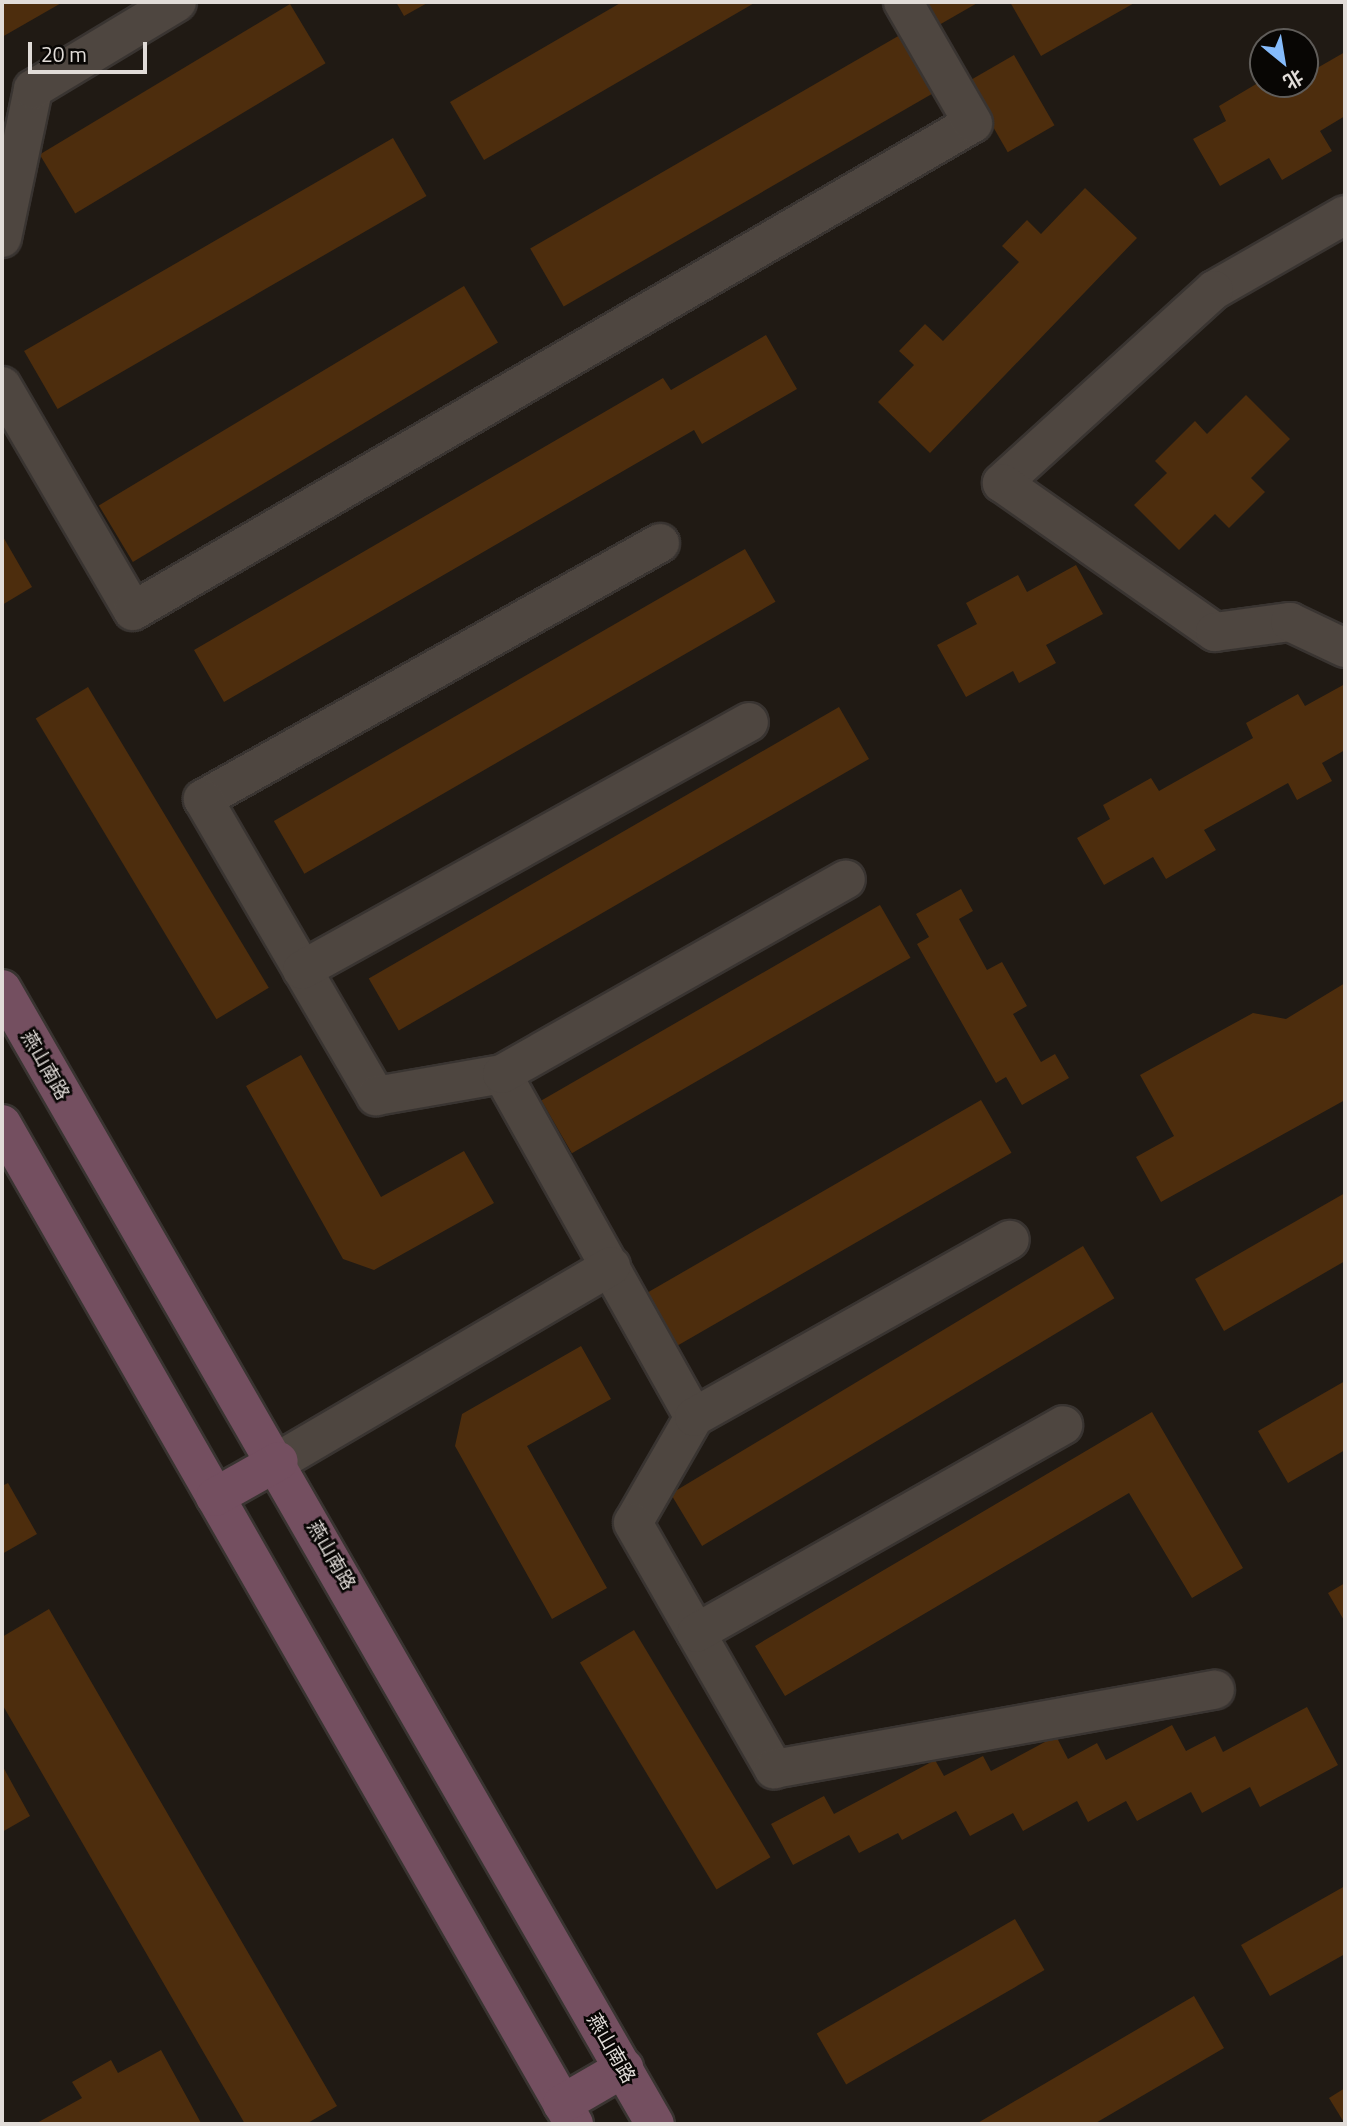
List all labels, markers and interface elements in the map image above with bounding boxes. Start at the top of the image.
scale bar [32,28,150,72]
north arrow [1249,28,1319,98]
text: 20 m [41,38,87,70]
text: 北 [1278,63,1309,97]
street label: 燕山南路 [17,1026,75,1104]
street label: 燕山南路 [303,1516,361,1594]
street label: 燕山南路 [583,2009,641,2087]

